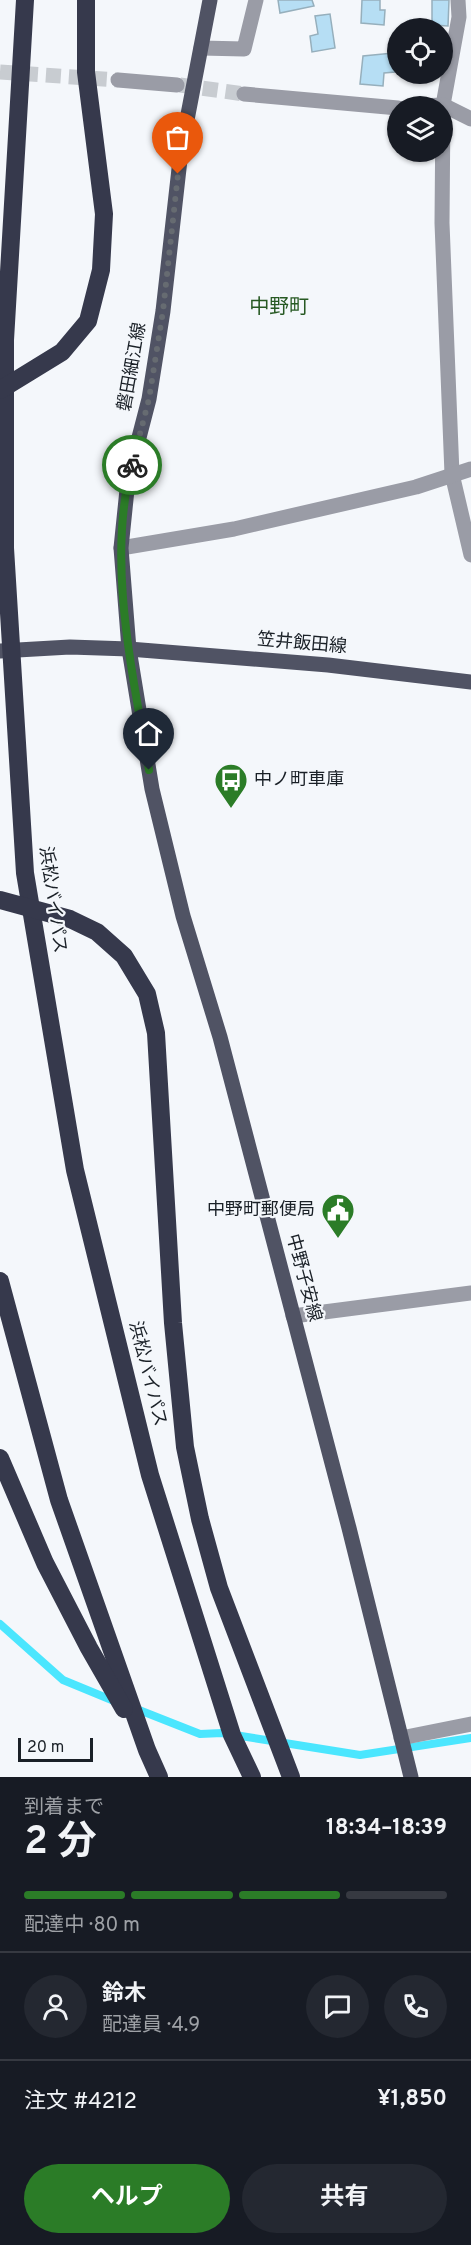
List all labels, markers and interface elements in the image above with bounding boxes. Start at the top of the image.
map controls [387,18,453,162]
button: locate [387,18,453,84]
button: layers [387,96,453,162]
pin [152,112,203,174]
icon: bag [161,121,194,154]
district label: 中野町 [249,295,309,321]
street label: 磐田細江線 [114,321,152,413]
courier [102,435,162,495]
icon: bike [116,449,149,482]
street label: 笠井飯田線 [256,629,348,659]
pin [123,708,174,770]
icon: home [132,717,165,750]
bus stop icon: 中ノ町車庫 [213,762,249,809]
place label: 中ノ町車庫 [254,769,344,792]
street label: 浜松バイパス [33,845,71,955]
public building icon: 中野町郵便局 [320,1192,356,1239]
place label: 中野町郵便局 [207,1199,315,1222]
street label: 中野子安線 [280,1232,326,1324]
street label: 浜松バイパス [123,1319,171,1429]
scale bar [18,1735,93,1762]
text: 20 m [27,1738,64,1758]
text: 到着まで [24,1795,104,1821]
text: 18:34–18:39 [326,1815,447,1842]
text: 2 分 [24,1819,97,1868]
text: 配達中 · 80 m [24,1913,140,1939]
button: person [24,1975,87,2038]
button: chat [306,1975,369,2038]
button: phone [384,1975,447,2038]
text: 鈴木 [102,1981,146,2008]
text: 配達員 · 4.9 [102,2013,200,2039]
text: ¥1,850 [377,2086,447,2113]
text: 注文 #4212 [24,2089,137,2116]
button: ヘルプ [24,2164,230,2233]
button: 共有 [242,2164,447,2233]

